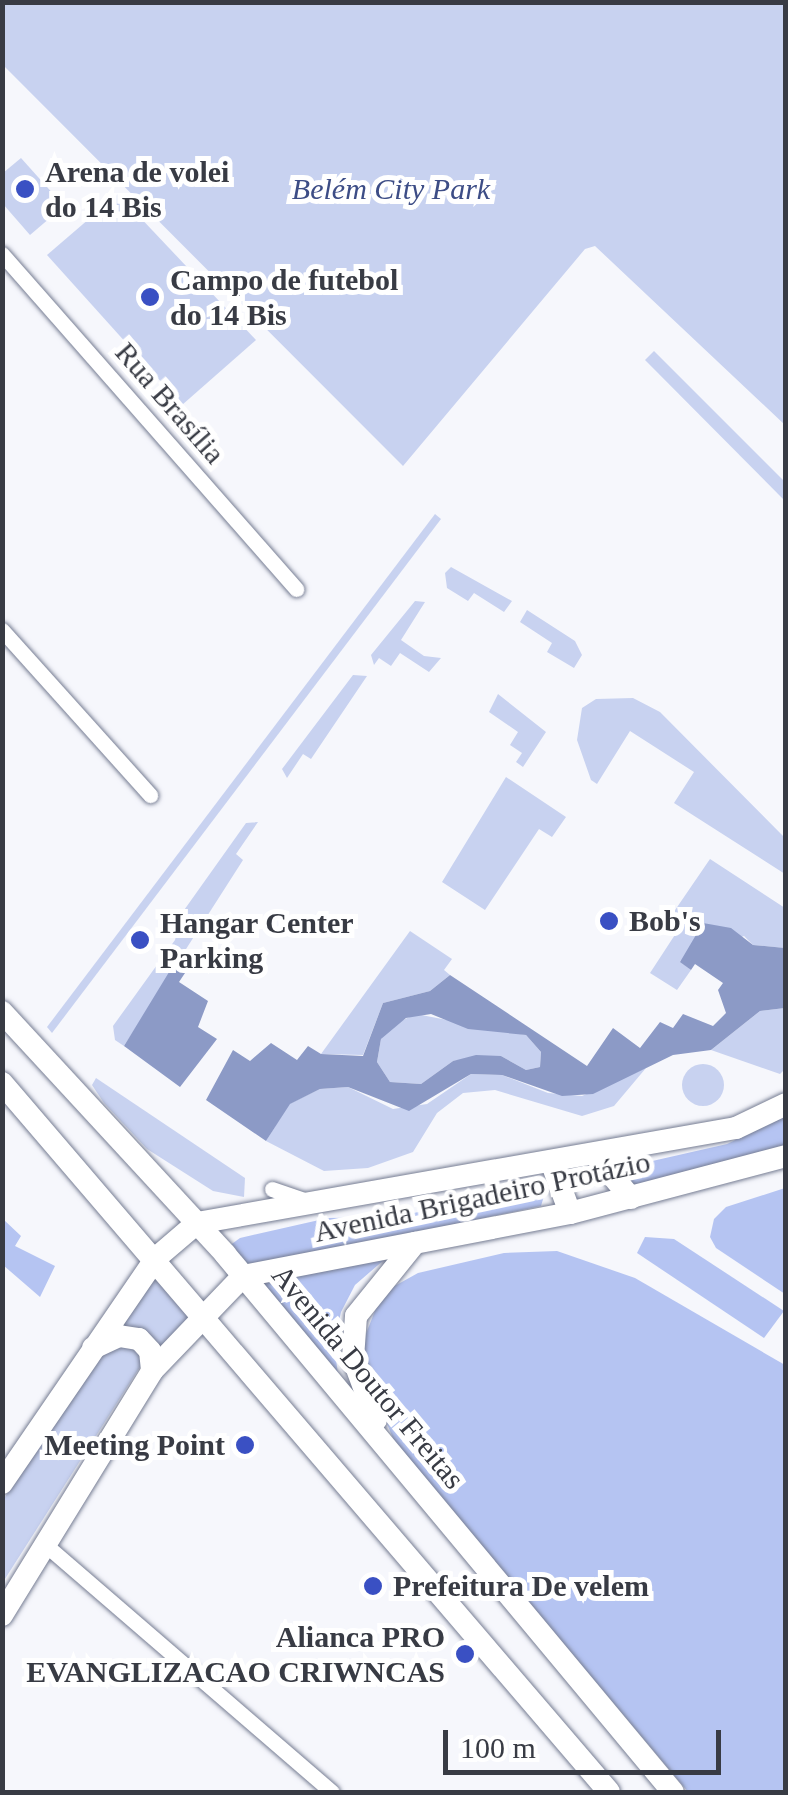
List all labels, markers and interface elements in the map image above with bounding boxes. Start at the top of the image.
place label: Arena de volei do 14 Bis [45,154,229,224]
park label: Belém City Park [292,171,490,207]
marker: Arena de volei do 14 Bis [14,178,36,200]
place label: Campo de futebol do 14 Bis [170,262,398,332]
marker: Campo de futebol do 14 Bis [139,286,161,308]
street label: Rua Brasília [107,335,233,471]
place label: Bob's [629,903,701,939]
place label: Hangar Center Parking [160,905,354,976]
marker: Bob's [598,910,620,932]
marker: Hangar Center Parking [129,929,151,951]
street label: Avenida Brigadeiro Protázio [311,1144,653,1250]
street label: Avenida Doutor Freitas [264,1258,472,1496]
place label: Meeting Point [44,1427,225,1463]
marker: Meeting Point [234,1434,256,1456]
place label: Prefeitura De velem [393,1568,649,1604]
marker: Prefeitura De velem [362,1575,384,1597]
place label: Alianca PRO EVANGLIZACAO CRIWNCAS [26,1619,445,1690]
marker: Alianca PRO EVANGLIZACAO CRIWNCAS [454,1643,476,1665]
scale bar [448,1710,726,1772]
text: 100 m [460,1731,536,1764]

